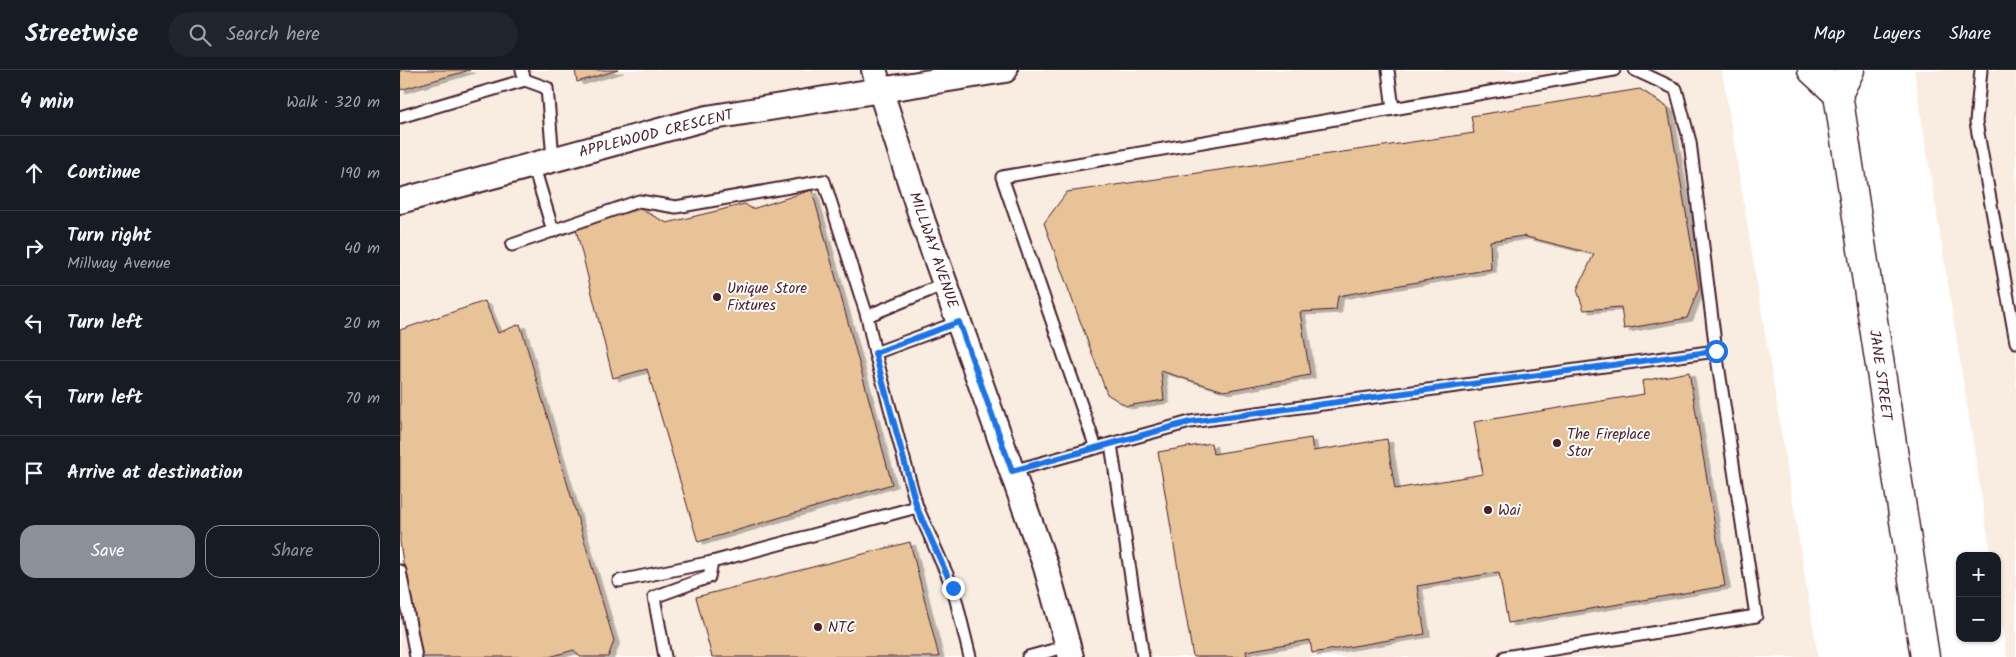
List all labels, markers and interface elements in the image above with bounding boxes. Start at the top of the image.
search box [168,12,518,57]
text: Streetwise [25,15,138,54]
text: Search here [226,20,320,50]
text: Map [1814,20,1845,49]
text: Layers [1873,20,1921,49]
text: Share [1949,20,1991,49]
icon: search [186,21,214,49]
text: 4 min [20,86,74,119]
text: Walk · 320 m [286,90,380,115]
street label: APPLEWOOD CRESCENT [576,103,738,165]
text: Continue [67,158,140,188]
icon: ahead [20,159,48,187]
text: 190 m [340,161,380,186]
street label: MILLWAY AVENUE [902,189,965,313]
text: Turn right [67,221,152,251]
icon: right [20,234,48,262]
text: 40 m [344,236,380,261]
text: Millway Avenue [67,251,171,276]
place label: Unique Store Fixtures [727,277,807,318]
marker: Unique Store Fixtures [711,291,723,303]
text: Turn left [67,308,142,338]
icon: left [20,309,48,337]
text: 20 m [344,311,380,336]
street label: JANE STREET [1862,328,1899,424]
route start [1705,340,1728,363]
text: Turn left [67,383,142,413]
icon: left [20,384,48,412]
text: 70 m [345,386,380,411]
place label: The Fireplace Stor [1567,423,1651,464]
marker: The Fireplace Stor [1551,437,1563,449]
text: Arrive at destination [67,458,243,488]
icon: arrive [20,459,48,487]
place label: Wai [1498,499,1522,523]
marker: Wai [1482,504,1494,516]
button: Save [20,525,195,578]
button: Share [205,525,380,578]
map controls [1956,552,2001,642]
button: + [1956,552,2001,597]
route end [942,577,965,600]
button: − [1956,597,2001,642]
place label: NTC [828,616,855,640]
marker: NTC [812,621,824,633]

